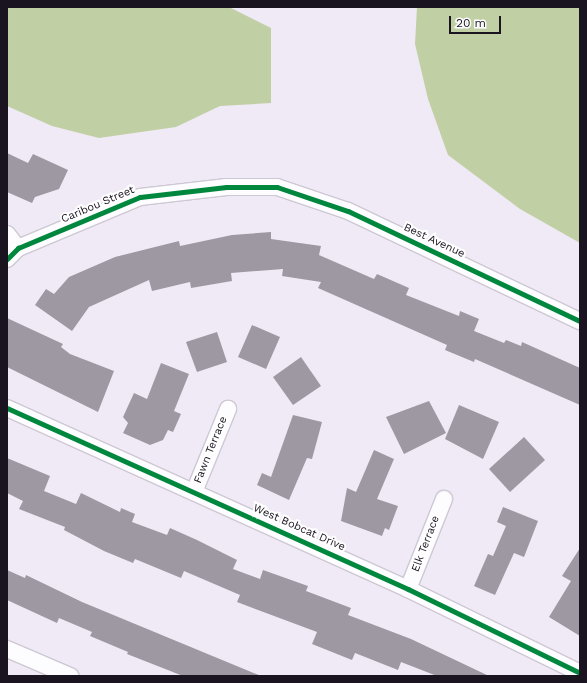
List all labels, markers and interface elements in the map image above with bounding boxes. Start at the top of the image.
scale bar [451,8,503,34]
text: 20 m [456,16,486,30]
street label: Caribou Street [59,184,137,226]
street label: Best Avenue [401,221,467,261]
street label: Fawn Terrace [192,414,230,486]
street label: West Bobcat Drive [251,502,347,554]
street label: Elk Terrace [409,514,443,574]

